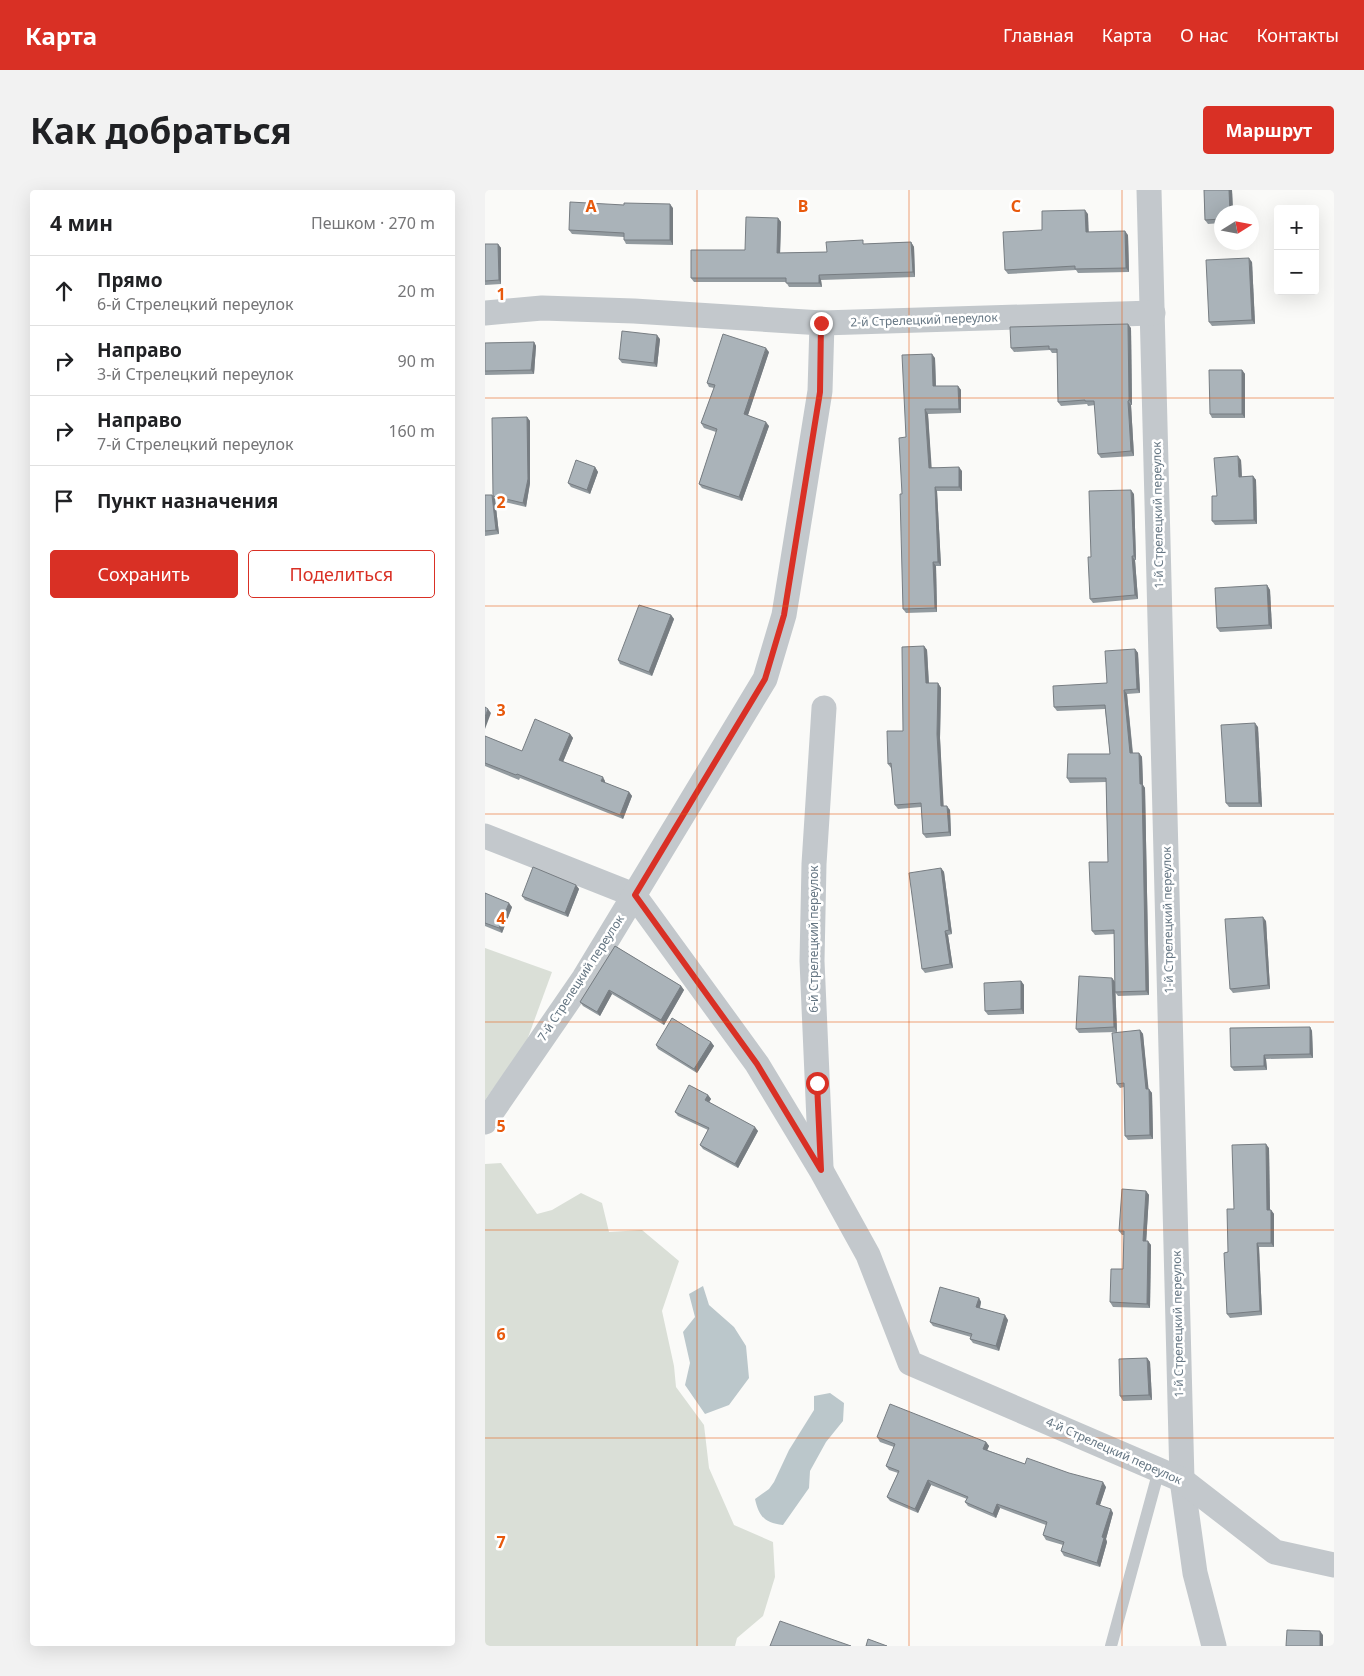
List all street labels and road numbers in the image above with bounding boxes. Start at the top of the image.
street label: 2-й Стрелецкий переулок [850,308,999,331]
street label: 1-й Стрелецкий переулок [1148,441,1167,589]
street label: 1-й Стрелецкий переулок [1158,846,1177,994]
street label: 6-й Стрелецкий переулок [805,865,822,1013]
street label: 7-й Стрелецкий переулок [533,911,628,1044]
street label: 1-й Стрелецкий переулок [1168,1250,1187,1398]
street label: 4-й Стрелецкий переулок [1043,1413,1186,1489]

